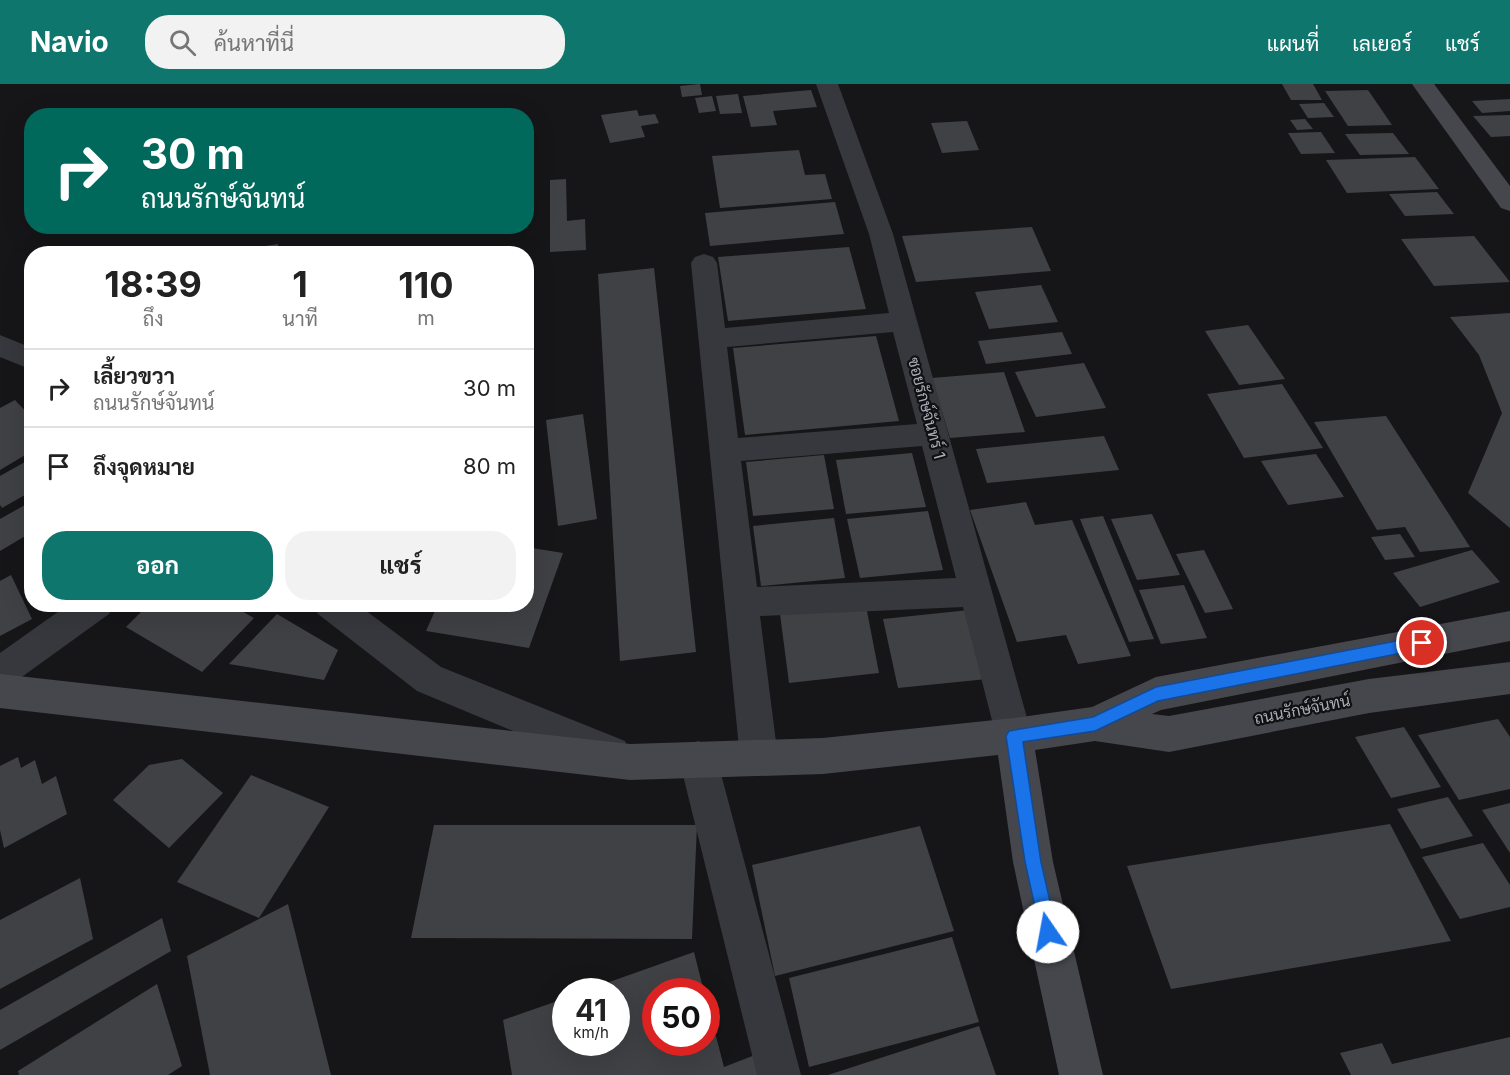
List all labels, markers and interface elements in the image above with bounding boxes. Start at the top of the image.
search box [145,15,565,69]
text: Navio [30,25,109,59]
icon: search [166,26,199,59]
text: ค้นหาที่นี่ [214,30,294,56]
text: แผนที่ [1267,31,1319,56]
text: เลเยอร์ [1352,31,1412,56]
text: แชร์ [1445,31,1480,56]
text: 30 m [141,128,245,179]
icon: right [42,132,120,210]
text: ถนนรักษ์จันทน์ [141,182,305,215]
text: 18:39 [104,262,202,306]
text: 1 [292,262,308,306]
text: 110 [398,263,454,307]
text: m [417,306,435,330]
text: ถึง [143,307,164,331]
text: นาที [282,307,318,331]
street label: ซอยรักษ์จันทร์ 1 [904,354,952,461]
text: เลี้ยวขวา [93,363,175,389]
icon: right [42,372,75,405]
text: 30 m [463,375,516,401]
text: ถนนรักษ์จันทน์ [93,391,215,415]
icon: arrive [42,450,75,483]
text: 80 m [463,453,516,479]
text: ถึงจุดหมาย [93,454,195,480]
button: ออก [42,531,273,600]
button: แชร์ [285,531,516,600]
pin [1396,617,1447,668]
icon: arrive [1405,626,1438,659]
street label: ถนนรักษ์จันทน์ [1252,688,1352,728]
position arrow [1016,900,1080,964]
speed limit sign: 50 [642,978,720,1056]
text: 41 [575,992,607,1028]
text: km/h [573,1023,609,1042]

